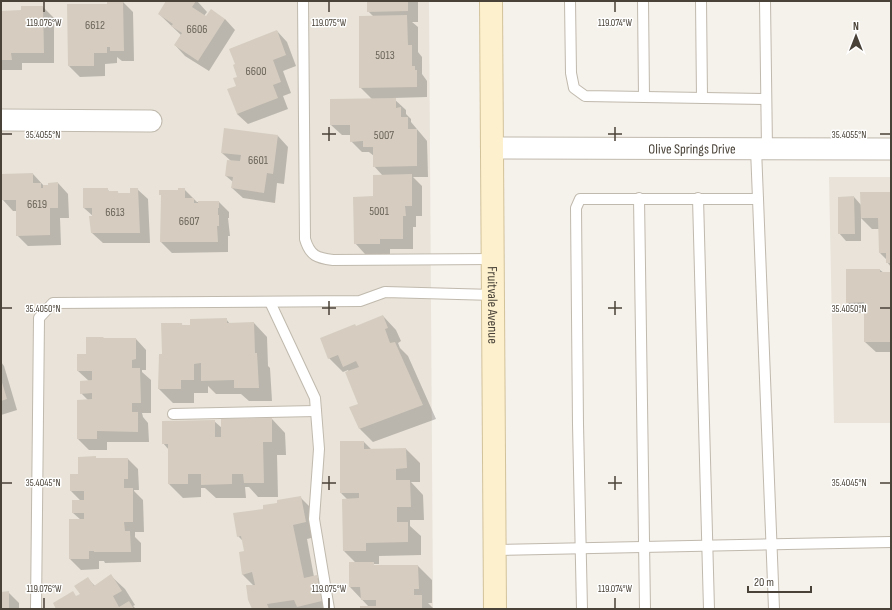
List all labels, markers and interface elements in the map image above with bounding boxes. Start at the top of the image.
north arrow [836,16,876,56]
text: 119.076°W [26,17,62,29]
text: 119.075°W [312,17,347,29]
text: 119.074°W [598,17,632,29]
house number: 6612 [85,18,105,33]
text: N [853,20,859,33]
house number: 6606 [186,22,208,37]
house number: 5013 [375,48,395,63]
house number: 6600 [245,64,267,79]
house number: 5007 [374,128,394,143]
text: 35.4055°N [26,129,60,141]
text: 35.4055°N [832,129,866,141]
street label: Olive Springs Drive [648,140,736,158]
house number: 6601 [248,153,269,168]
house number: 6619 [27,197,47,212]
house number: 5001 [369,204,390,219]
house number: 6613 [105,205,125,220]
house number: 6607 [179,214,200,229]
street label: Fruitvale Avenue [484,266,501,344]
text: 35.4050°N [25,303,61,315]
text: 35.4050°N [831,303,867,315]
text: 35.4045°N [26,477,60,489]
text: 35.4045°N [832,477,866,489]
scale bar [748,568,811,594]
text: 20 m [754,575,774,590]
text: 119.076°W [26,583,62,595]
text: 119.075°W [312,583,347,595]
text: 119.074°W [598,583,632,595]

